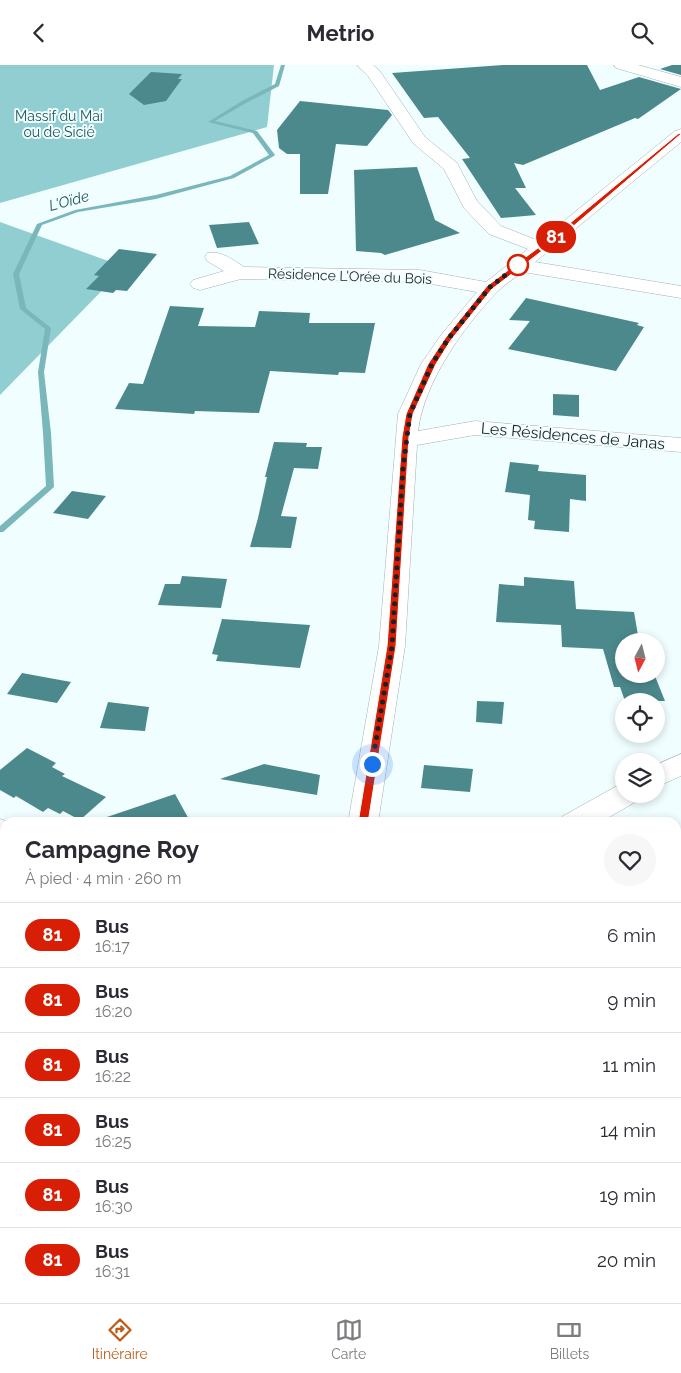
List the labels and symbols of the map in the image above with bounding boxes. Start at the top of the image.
park label: Massif du Mai ou de Sicié [15,108,103,140]
water label: L'Oïde [47,187,91,215]
line badge: 81 [534,221,578,253]
unlabelled marker [507,254,529,276]
street label: Résidence L'Orée du Bois [268,265,433,287]
street label: Les Résidences de Janas [480,418,666,454]
north arrow [615,633,665,683]
your location [360,752,385,777]

